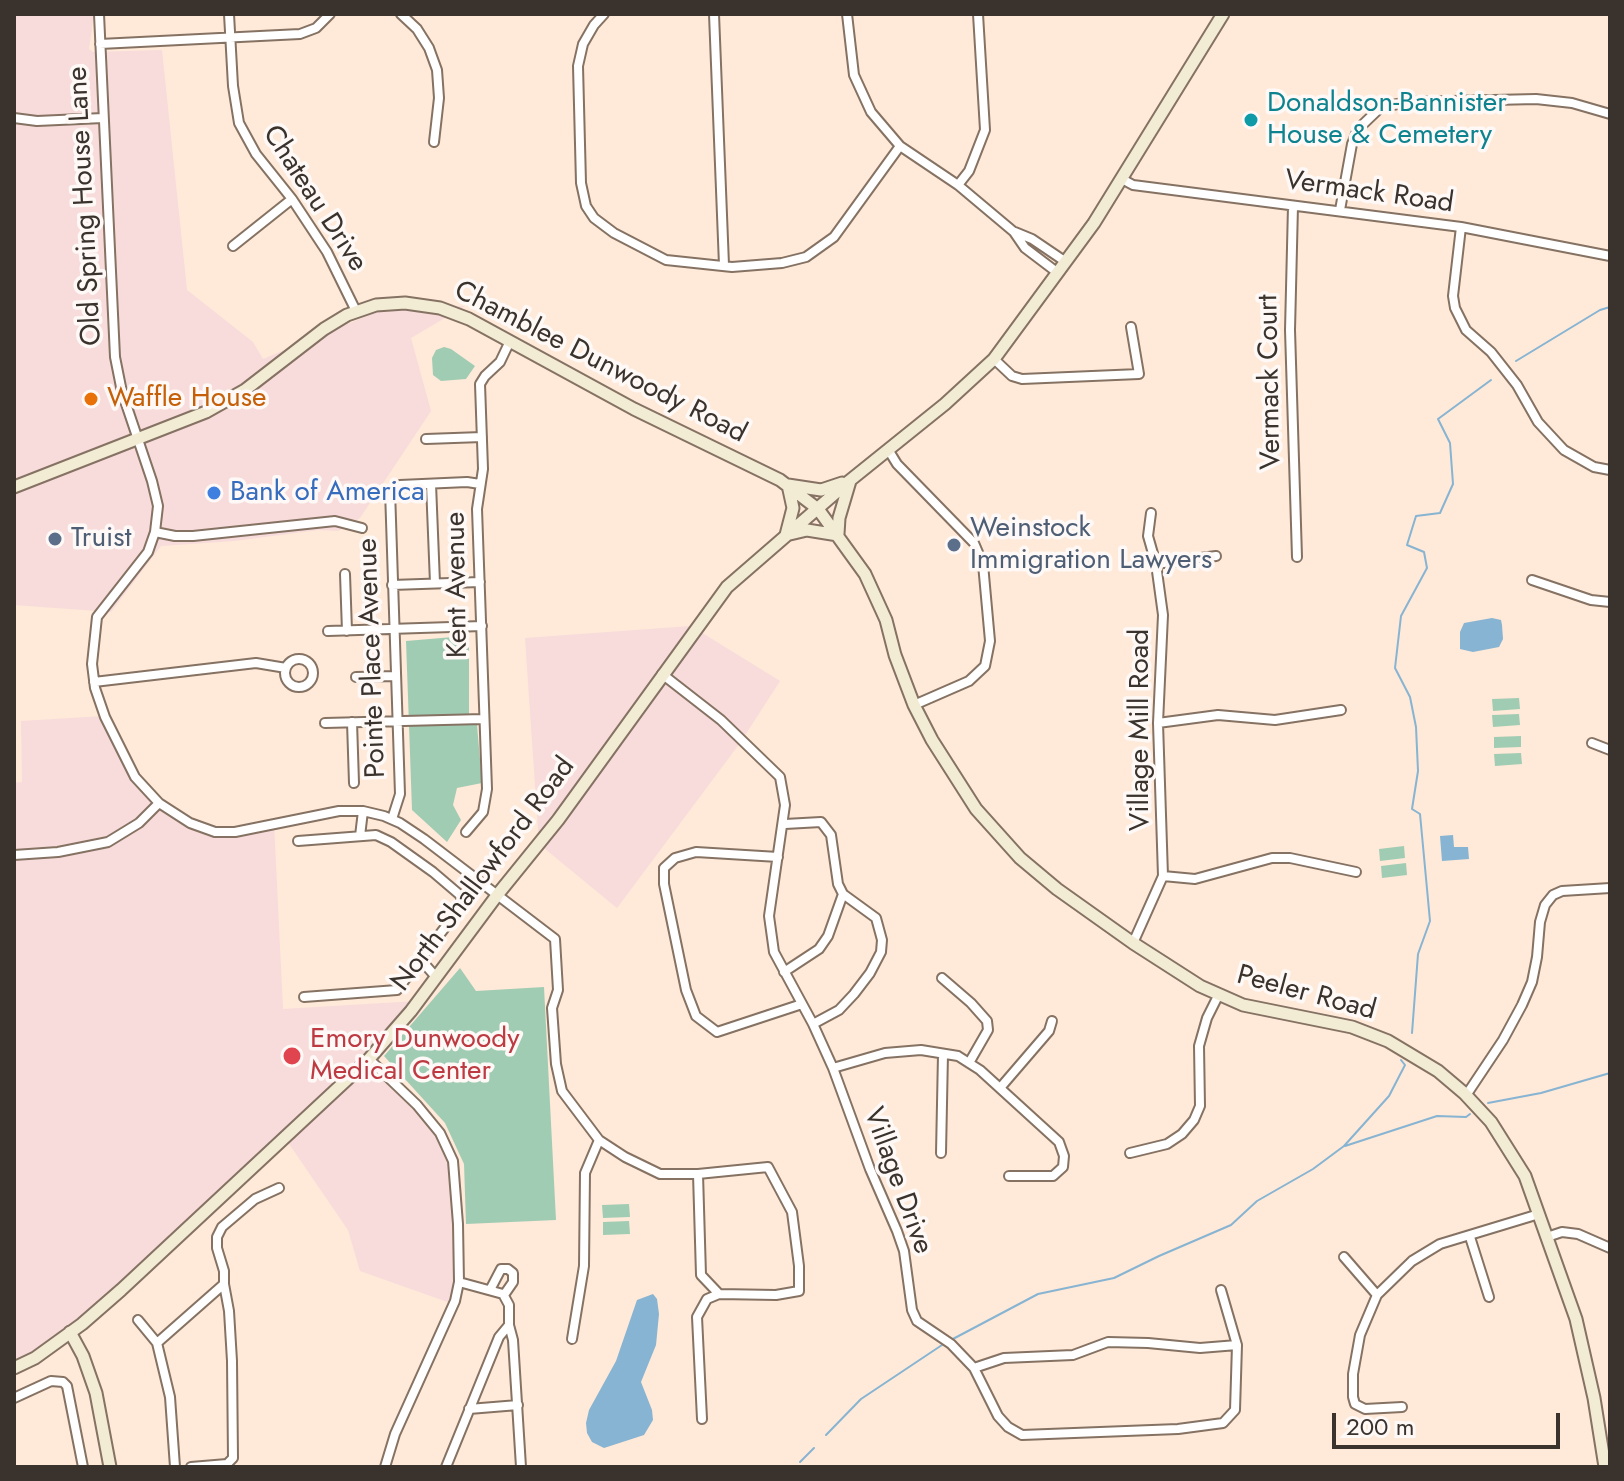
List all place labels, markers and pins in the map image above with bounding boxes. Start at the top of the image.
place label: Donaldson-Bannister House & Cemetery [1267,87,1507,153]
marker: Donaldson-Bannister House & Cemetery [1242,111,1260,129]
place label: Waffle House [107,382,266,416]
marker: Waffle House [82,390,100,408]
place label: Bank of America [230,476,425,510]
marker: Bank of America [205,484,223,502]
place label: Weinstock Immigration Lawyers [970,512,1212,578]
place label: Truist [71,522,131,556]
marker: Truist [46,530,64,548]
marker: Weinstock Immigration Lawyers [945,536,963,554]
place label: Emory Dunwoody Medical Center [310,1023,519,1089]
marker: Emory Dunwoody Medical Center [281,1045,303,1067]

